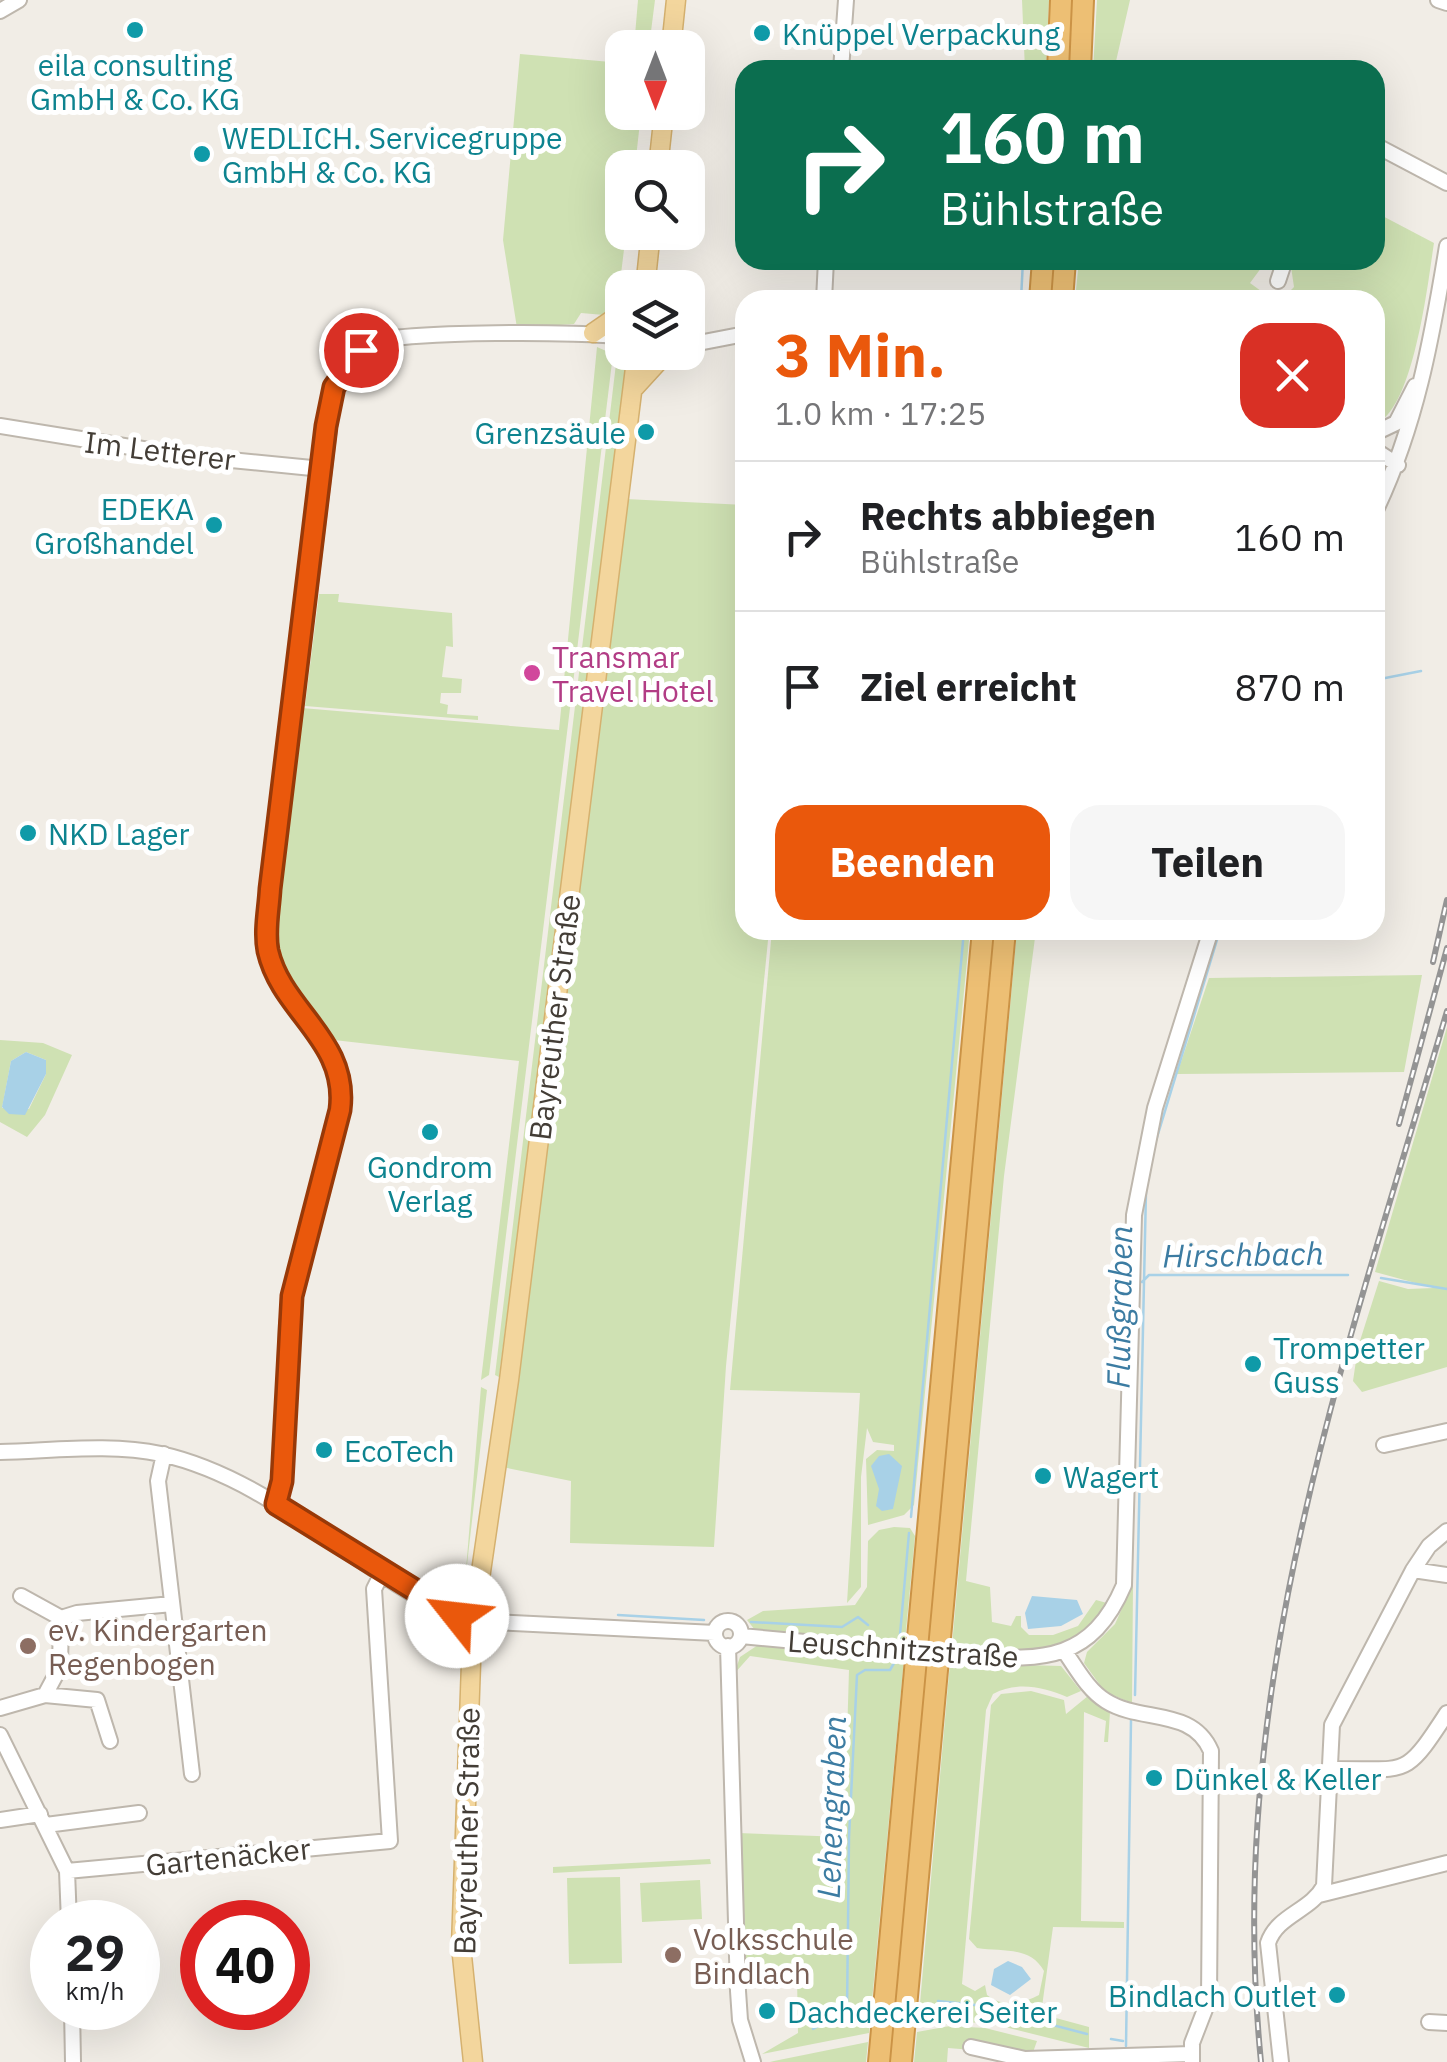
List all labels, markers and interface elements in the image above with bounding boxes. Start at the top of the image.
place label: Knüppel Verpackung [782,14,1060,53]
marker: eila consulting GmbH & Co. KG [124,19,146,41]
marker: Knüppel Verpackung [751,22,773,44]
north arrow [605,30,705,130]
map controls [605,30,705,370]
place label: eila consulting GmbH & Co. KG [30,45,240,118]
text: 160 m [940,91,1145,182]
icon: right [775,100,905,230]
place label: WEDLICH. Servicegruppe GmbH & Co. KG [222,118,562,191]
marker: WEDLICH. Servicegruppe GmbH & Co. KG [191,143,213,165]
button: search [605,150,705,250]
text: Bühlstraße [940,179,1164,237]
button: layers [605,270,705,370]
pin [319,308,404,393]
text: 3 Min. [775,315,946,394]
icon: arrive [334,323,389,378]
button: close [1240,323,1345,428]
text: 1.0 km · 17:25 [775,392,986,434]
place label: Grenzsäule [475,413,626,452]
street label: Im Letterer [82,421,238,479]
marker: Grenzsäule [635,421,657,443]
place label: EDEKA Großhandel [34,489,194,562]
text: Rechts abbiegen [860,491,1156,540]
icon: right [775,509,830,564]
text: 160 m [1234,512,1345,561]
marker: EDEKA Großhandel [203,514,225,536]
text: Bühlstraße [860,540,1019,582]
place label: Transmar Travel Hotel [552,637,714,710]
icon: arrive [775,659,830,714]
marker: Transmar Travel Hotel [521,662,543,684]
text: Ziel erreicht [860,662,1077,711]
text: 870 m [1234,662,1345,711]
button: Beenden [775,805,1050,920]
button: Teilen [1070,805,1345,920]
place label: NKD Lager [48,814,190,853]
marker: NKD Lager [17,822,39,844]
street label: Bayreuther Straße [520,892,588,1142]
marker: Gondrom Verlag [419,1121,441,1143]
place label: Gondrom Verlag [367,1147,493,1220]
water label: Flußgraben [1097,1225,1141,1389]
water label: Hirschbach [1162,1232,1324,1276]
place label: Trompetter Guss [1273,1328,1425,1401]
marker: Trompetter Guss [1242,1353,1264,1375]
place label: EcoTech [344,1431,455,1470]
marker: EcoTech [313,1439,335,1461]
place label: Wagert [1063,1457,1159,1496]
marker: Wagert [1032,1465,1054,1487]
position arrow [405,1564,509,1668]
place label: ev. Kindergarten Regenbogen [48,1610,267,1683]
street label: Leuschnitzstraße [786,1620,1020,1676]
marker: ev. Kindergarten Regenbogen [17,1635,39,1657]
street label: Bayreuther Straße [444,1707,488,1955]
water label: Lehengraben [807,1715,855,1899]
place label: Dünkel & Keller [1174,1759,1382,1798]
marker: Dünkel & Keller [1143,1767,1165,1789]
street label: Gartenäcker [144,1828,312,1884]
speed limit sign: 40 [180,1900,310,2030]
place label: Volksschule Bindlach [693,1919,854,1992]
text: 29 [65,1920,125,1985]
marker: Volksschule Bindlach [662,1944,684,1966]
text: km/h [66,1974,124,2007]
place label: Bindlach Outlet [1108,1976,1317,2015]
marker: Bindlach Outlet [1326,1984,1348,2006]
place label: Dachdeckerei Seiter [787,1992,1057,2031]
marker: Dachdeckerei Seiter [756,2000,778,2022]

